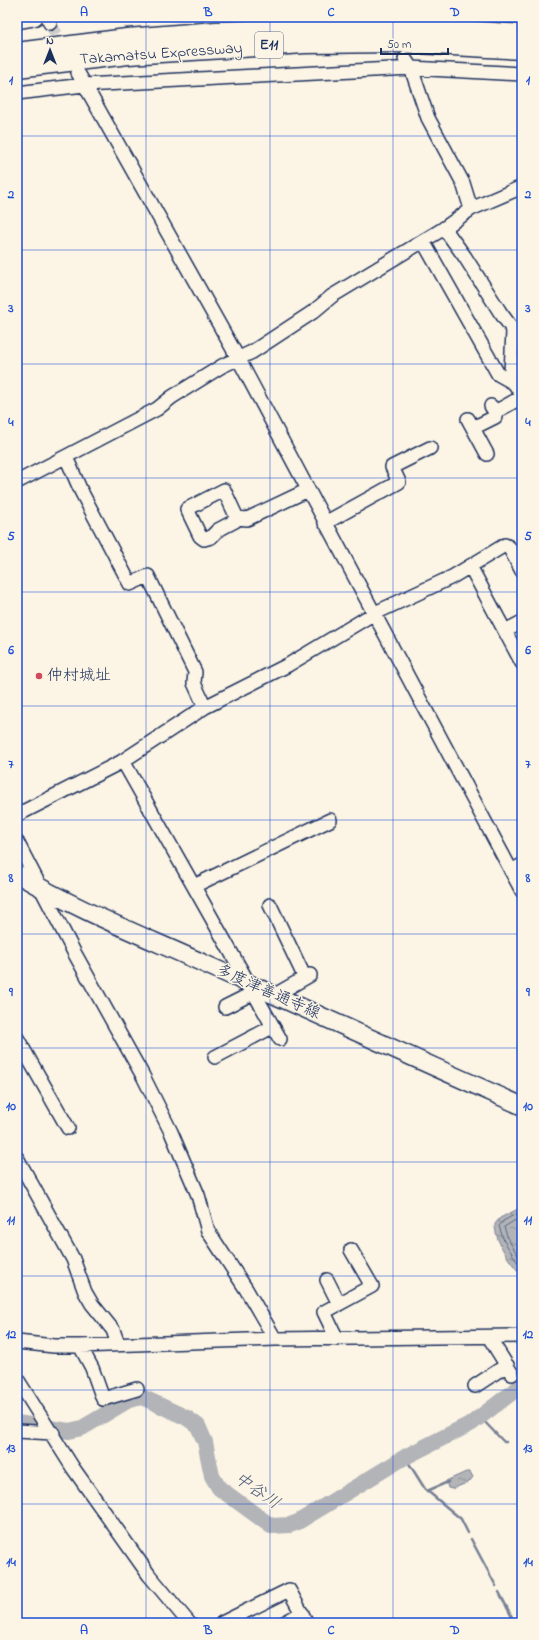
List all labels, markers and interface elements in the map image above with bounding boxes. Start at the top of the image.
text: A [80,3,88,22]
text: B [203,3,213,22]
text: C [327,3,335,22]
text: D [449,3,460,22]
north arrow [30,30,70,70]
scale bar [381,30,448,56]
road number: E11 [255,32,283,58]
text: N [46,33,54,49]
street label: Takamatsu Expressway [79,36,243,72]
text: 50 m [387,36,411,54]
text: 1 [9,71,14,90]
text: 1 [526,71,531,90]
text: 2 [7,185,15,204]
text: 2 [524,185,532,204]
text: 3 [7,299,14,318]
text: 3 [524,299,531,318]
text: 4 [7,413,14,432]
text: 4 [524,413,531,432]
text: 5 [7,527,15,546]
text: 5 [524,527,532,546]
text: 6 [7,641,14,660]
text: 6 [524,641,531,660]
place label: 仲村城址 [47,664,111,688]
marker: 仲村城址 [34,671,44,681]
text: 7 [8,755,14,774]
text: 7 [525,755,531,774]
text: 8 [8,869,14,888]
text: 8 [525,869,531,888]
street label: 多度津善通寺線 [212,958,324,1026]
text: 9 [8,983,14,1002]
text: 9 [525,983,531,1002]
text: 10 [6,1097,16,1116]
text: 10 [523,1097,533,1116]
text: 11 [7,1211,16,1230]
text: 11 [524,1211,533,1230]
text: 12 [6,1325,17,1344]
text: 12 [523,1325,534,1344]
text: 13 [6,1439,16,1458]
text: 13 [523,1439,533,1458]
water label: 中谷川 [229,1466,285,1516]
text: 14 [6,1553,16,1572]
text: 14 [523,1553,533,1572]
text: A [80,1621,88,1640]
text: B [203,1621,213,1640]
text: C [327,1621,335,1640]
text: D [449,1621,460,1640]

